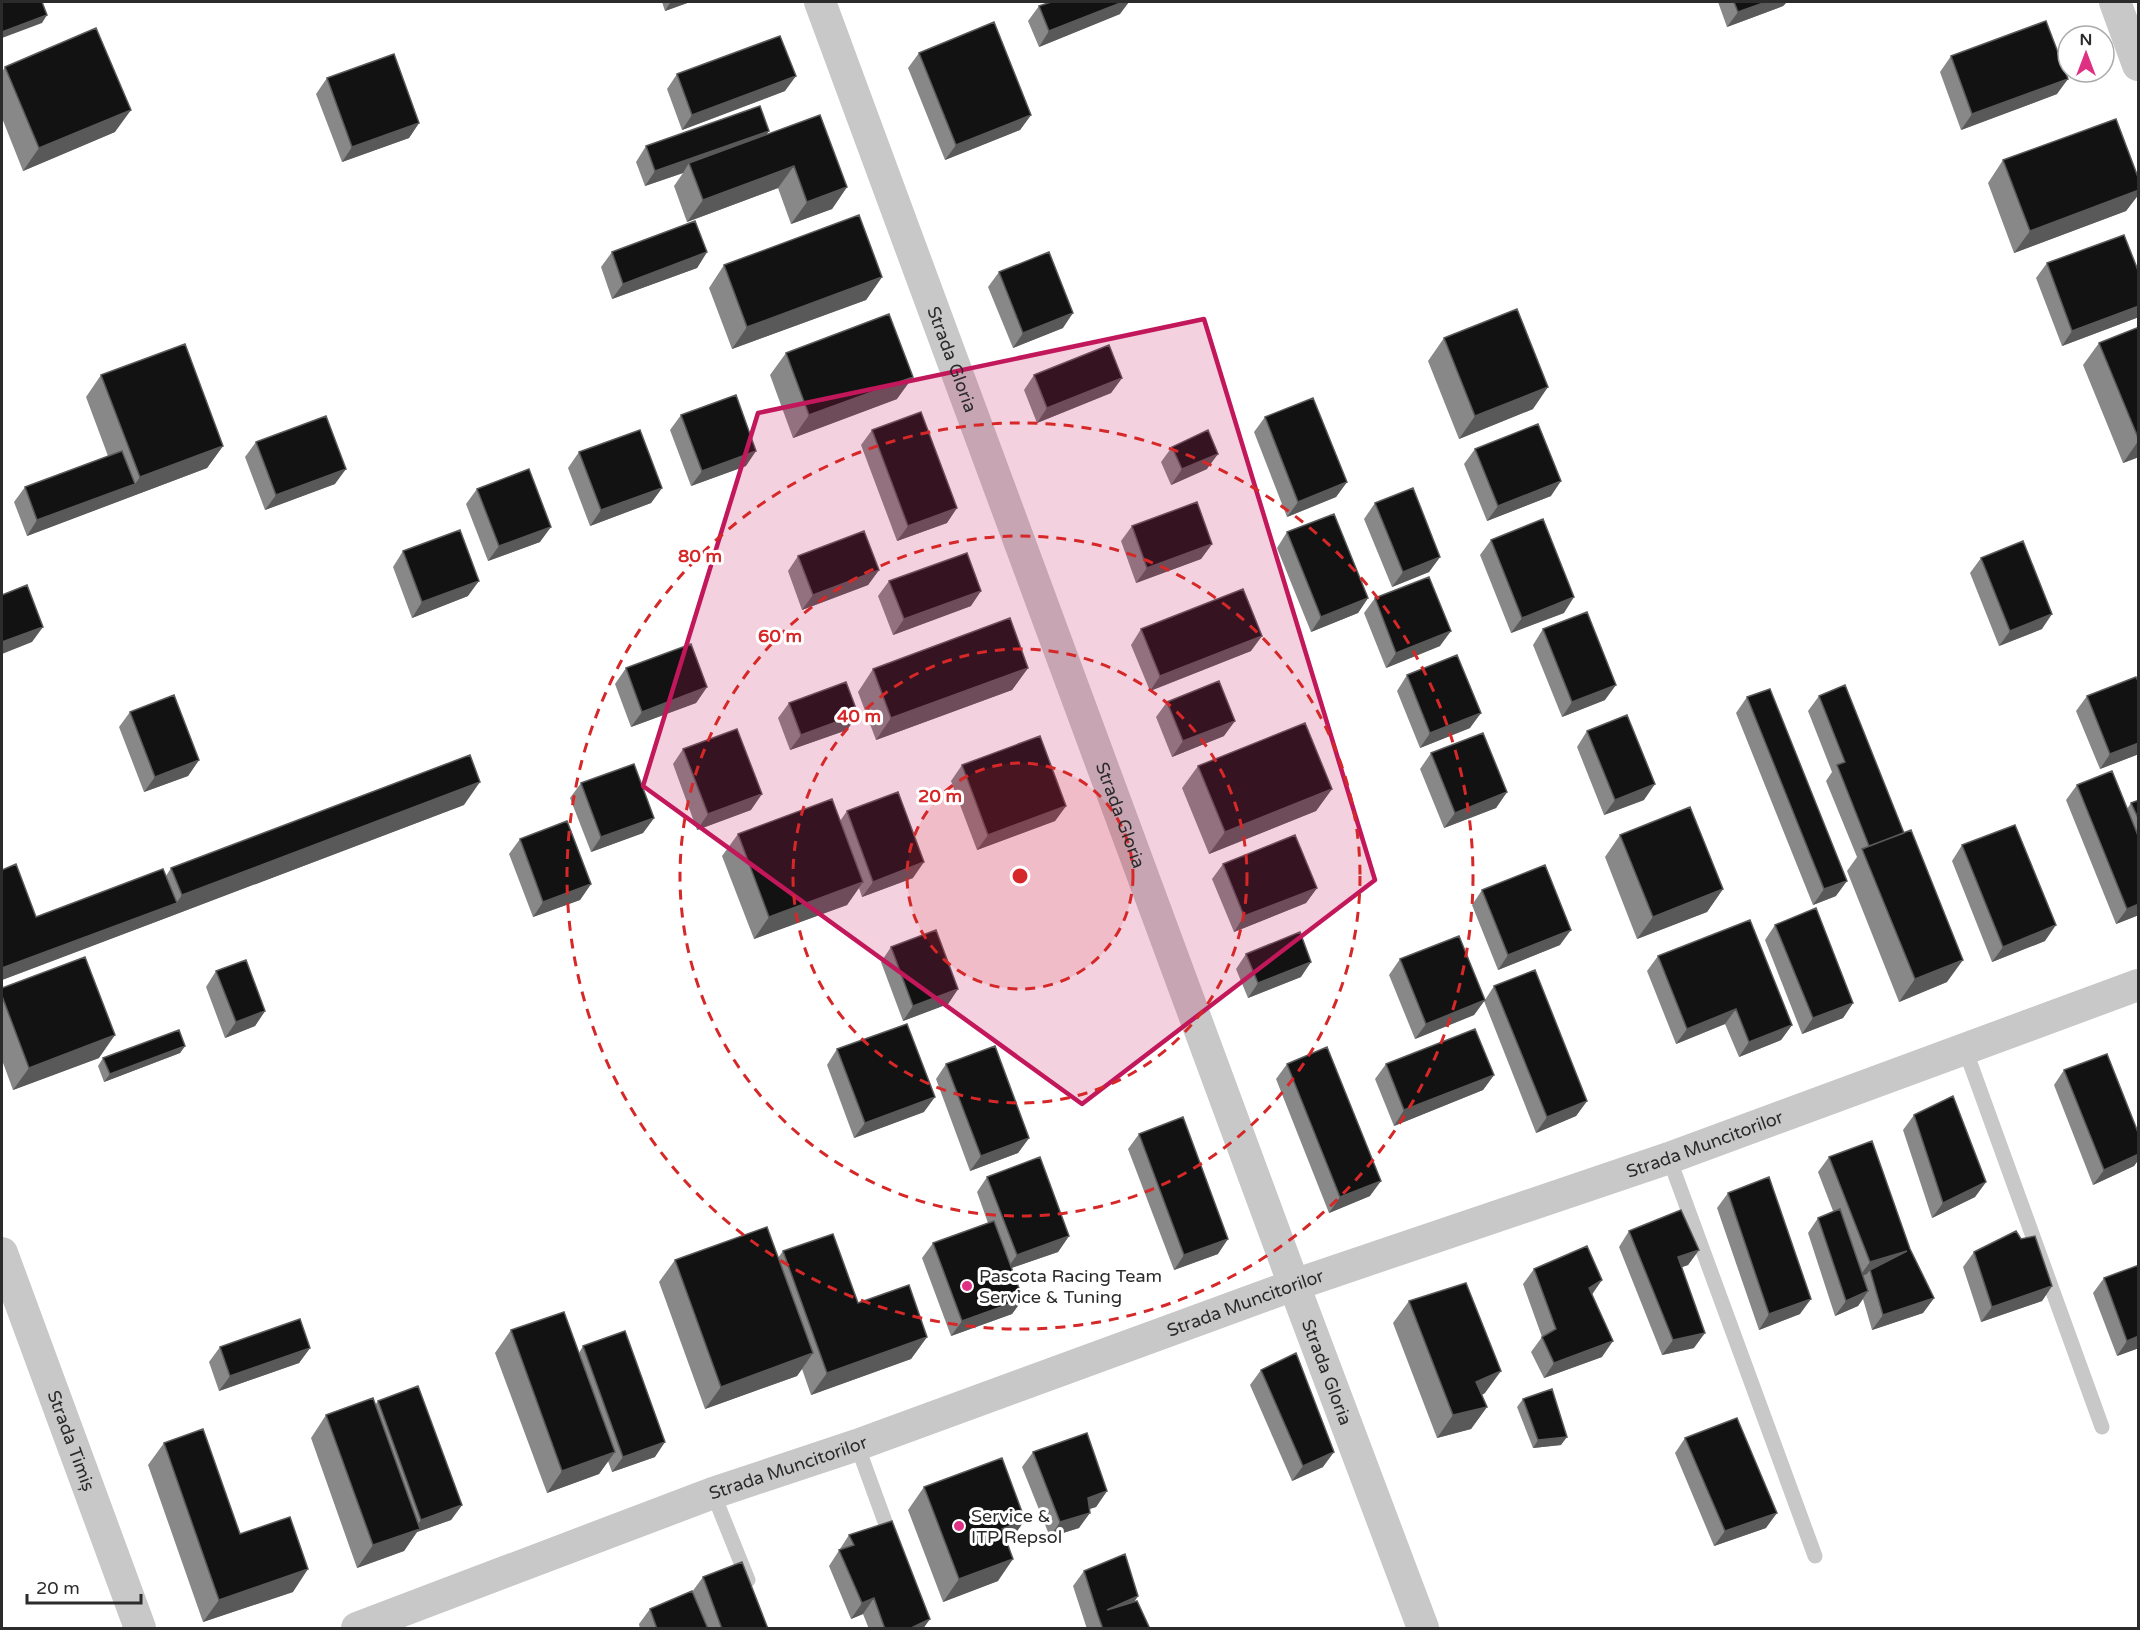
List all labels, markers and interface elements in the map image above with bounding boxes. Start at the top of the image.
north arrow [2056,24,2116,84]
text: N [2080,30,2092,50]
street label: Strada Gloria [922,303,982,415]
text: 80 m [678,545,722,567]
text: 60 m [758,625,802,647]
text: 40 m [837,705,881,727]
street label: Strada Gloria [1091,759,1150,871]
text: 20 m [918,785,962,807]
centre of rings [1010,866,1030,886]
street label: Strada Muncitorilor [1623,1106,1786,1183]
place label: Pascota Racing Team Service & Tuning [979,1265,1162,1308]
street label: Strada Muncitorilor [1164,1265,1327,1342]
marker: Pascota Racing Team Service & Tuning [960,1279,974,1293]
street label: Strada Gloria [1297,1316,1357,1428]
street label: Strada Timiș [42,1387,100,1494]
street label: Strada Muncitorilor [706,1431,870,1505]
place label: Service & ITP Repsol [971,1505,1062,1548]
marker: Service & ITP Repsol [952,1519,966,1533]
scale bar [27,1567,141,1605]
text: 20 m [36,1577,80,1599]

